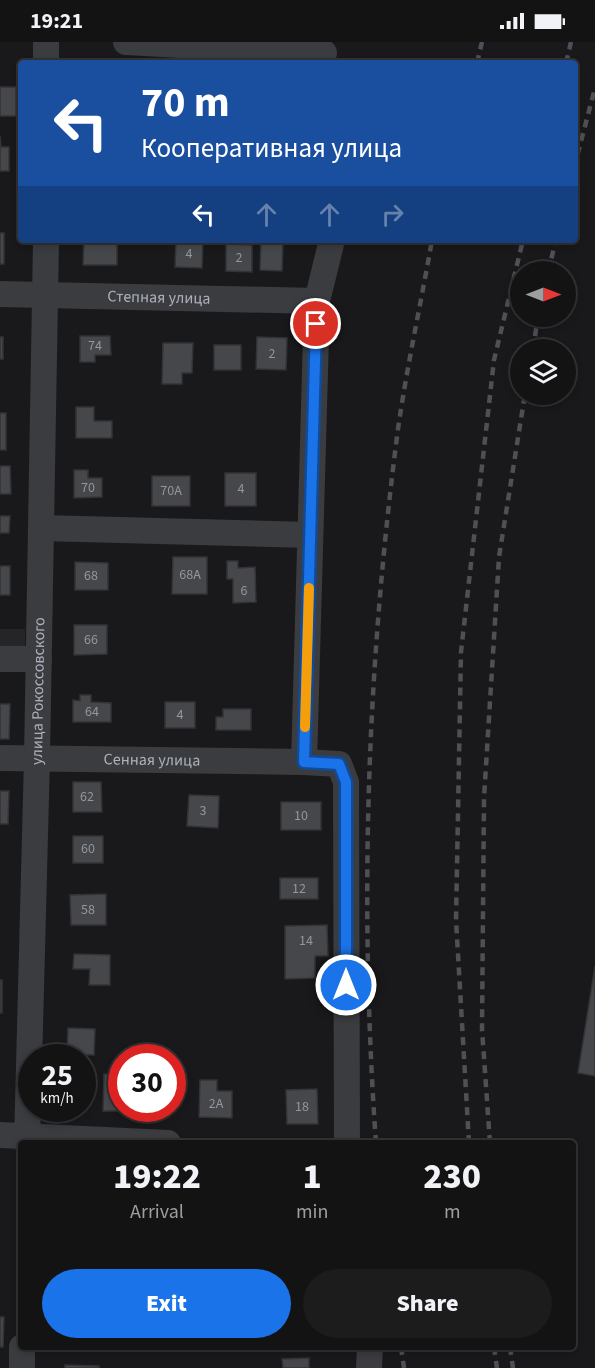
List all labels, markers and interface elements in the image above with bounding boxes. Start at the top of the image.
text: 19:21 [30,5,83,37]
text: 70 m [141,73,230,133]
icon: left [42,84,120,162]
text: Кооперативная улица [141,129,402,168]
icon: left [187,198,220,231]
icon: ahead [250,198,283,231]
icon: ahead [313,198,346,231]
icon: right [376,198,409,231]
house number: 4 [186,244,193,264]
house number: 2 [236,248,243,268]
north arrow [510,261,576,327]
map controls [510,261,576,405]
street label: Степная улица [107,285,211,310]
pin [290,298,341,349]
icon: arrive [299,307,332,340]
house number: 74 [88,336,102,356]
button: layers [510,339,576,405]
house number: 2 [269,344,276,364]
house number: 70 [81,478,95,498]
house number: 4 [238,479,245,499]
house number: 70А [160,481,182,501]
house number: 68А [179,565,201,585]
house number: 68 [84,566,98,586]
house number: 6 [241,581,248,601]
street label: улица Рокоссовского [26,617,50,765]
house number: 66 [84,630,98,650]
house number: 64 [85,702,99,722]
house number: 4 [177,705,184,725]
street label: Сенная улица [104,748,200,772]
house number: 62 [80,787,94,807]
house number: 3 [200,801,207,821]
house number: 10 [294,806,308,826]
house number: 60 [81,839,95,859]
house number: 12 [292,879,306,899]
house number: 58 [81,900,95,920]
house number: 14 [299,931,313,951]
position arrow [314,953,378,1017]
speed limit sign: 30 [108,1044,186,1122]
text: 25 [41,1054,73,1097]
text: km/h [40,1088,74,1109]
house number: 2А [209,1094,224,1114]
house number: 18 [295,1097,309,1117]
text: 19:22 [113,1151,201,1202]
text: 1 [303,1151,322,1202]
text: 230 [423,1151,481,1202]
text: Arrival [130,1198,184,1226]
text: min [296,1198,328,1226]
text: m [444,1198,460,1226]
button: Exit [42,1269,291,1338]
button: Share [303,1269,552,1338]

